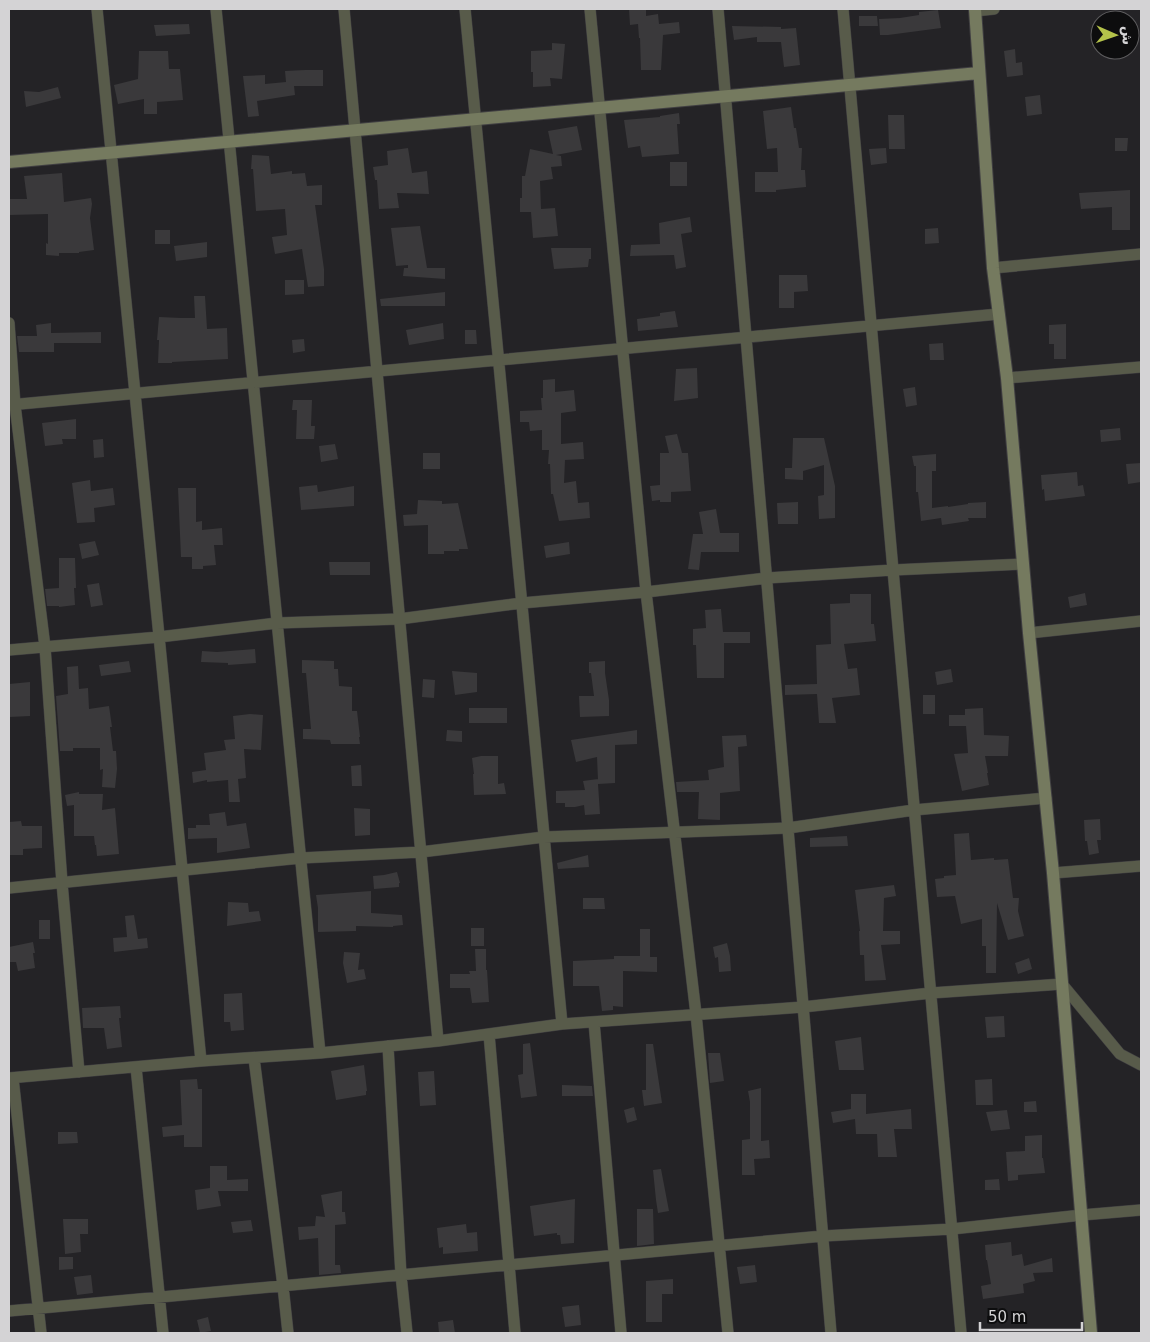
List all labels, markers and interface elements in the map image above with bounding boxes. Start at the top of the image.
north arrow [1090,10,1140,60]
text: ش [1120,26,1136,45]
scale bar [980,1300,1082,1332]
text: 50 m [988,1308,1026,1326]

